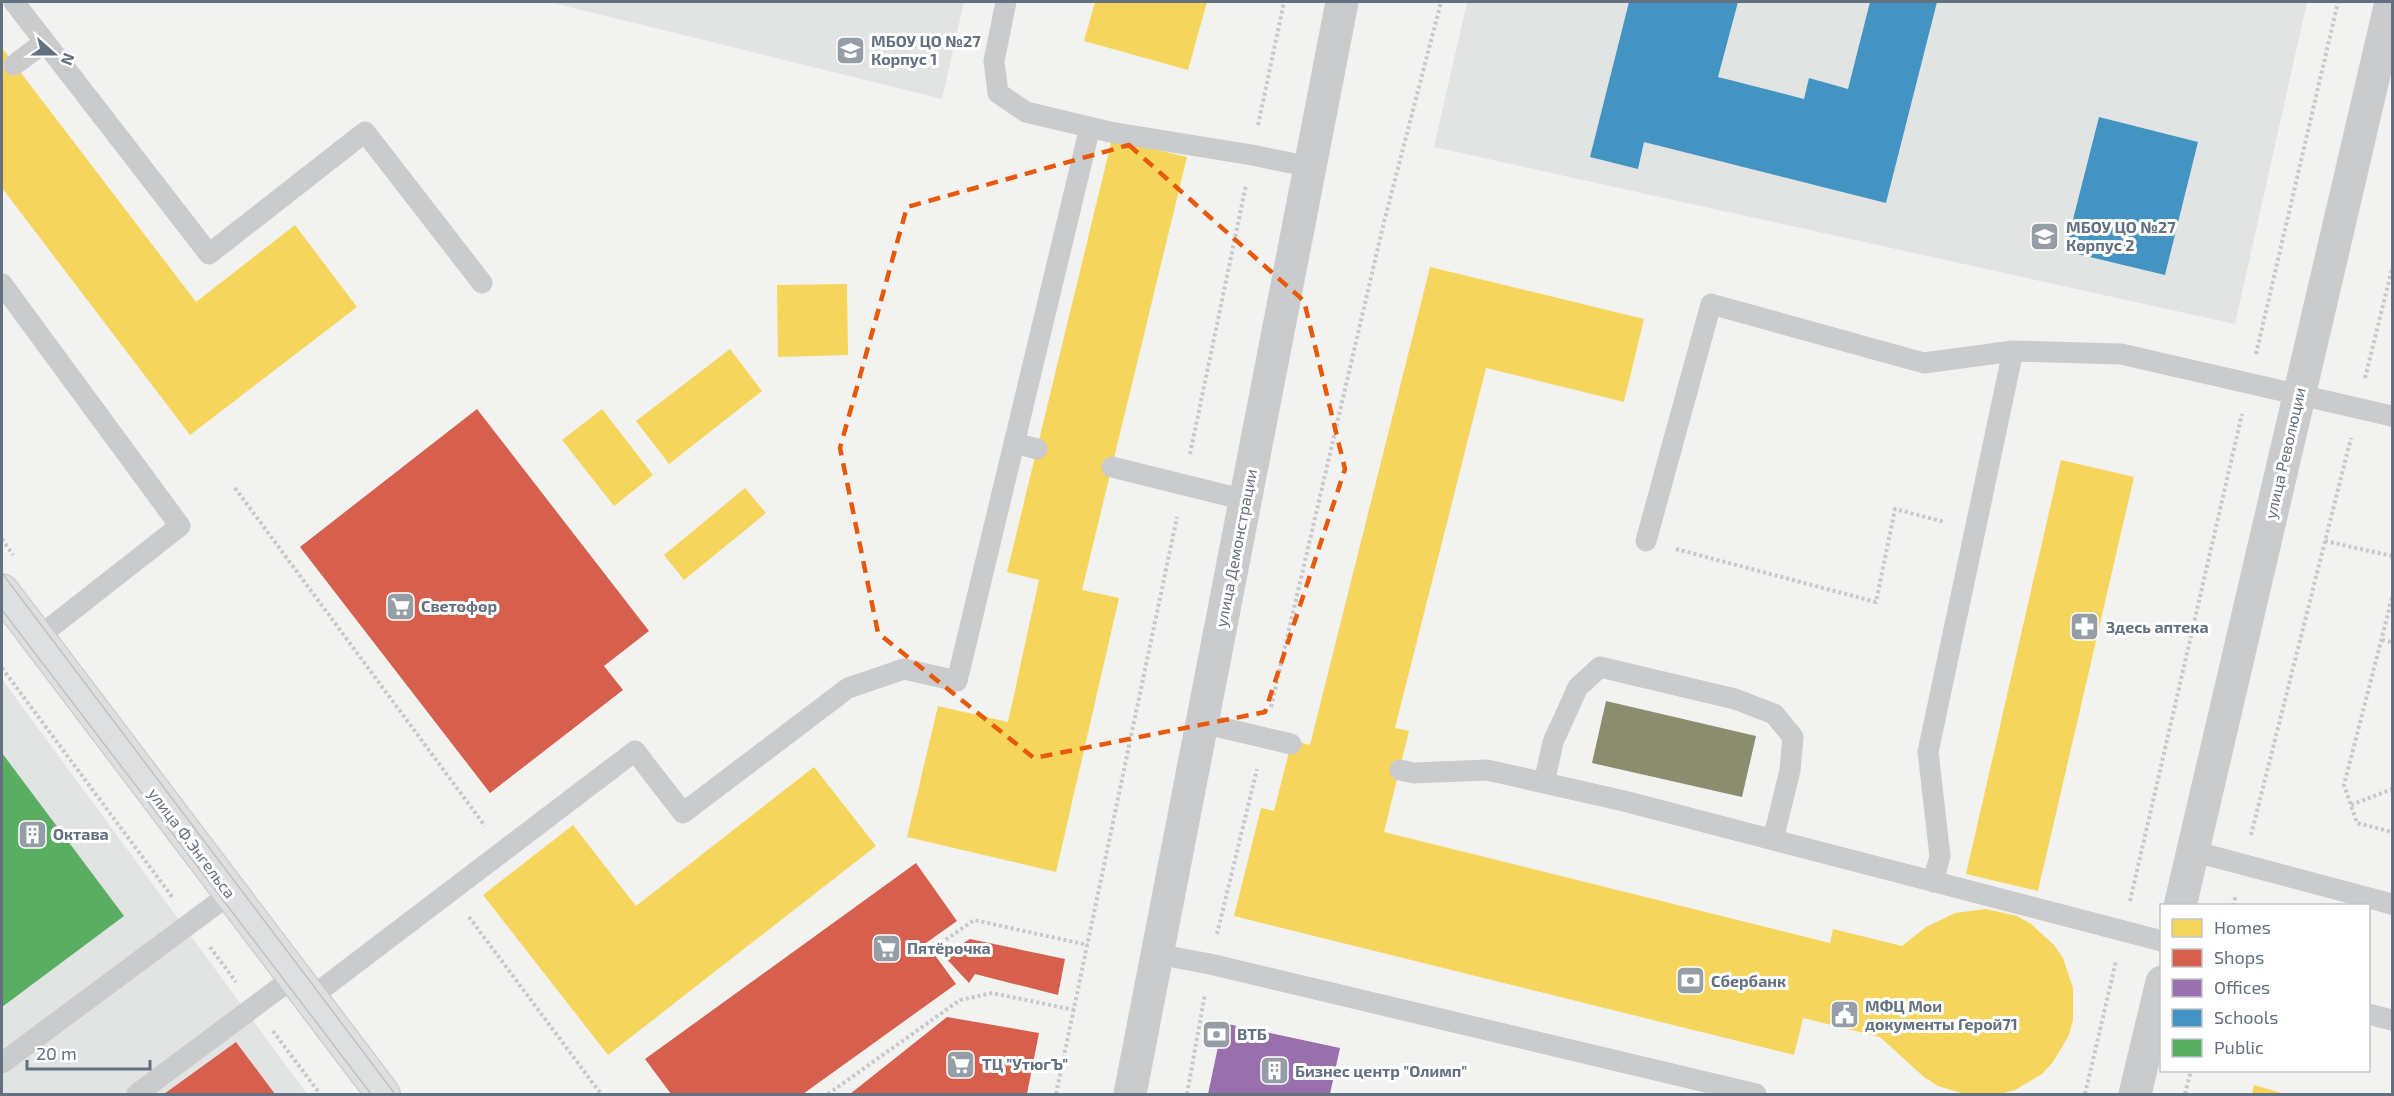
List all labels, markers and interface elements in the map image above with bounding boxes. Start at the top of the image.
north arrow [24,24,84,84]
place label: МБОУ ЦО №27 Корпус 1 [871,31,981,68]
school or university icon: МБОУ ЦО №27 Корпус 1 [834,34,866,66]
text: N [58,51,79,68]
place label: МБОУ ЦО №27 Корпус 2 [2066,217,2176,254]
school or university icon: МБОУ ЦО №27 Корпус 2 [2029,220,2061,252]
street label: улица Революции [2260,385,2310,521]
street label: улица Демонстрации [1211,467,1261,629]
supermarket icon: Светофор [384,590,416,622]
place label: Светофор [421,596,497,615]
pharmacy icon: Здесь аптека [2069,611,2101,643]
place label: Здесь аптека [2106,617,2209,636]
street label: улица Ф.Энгельса [144,784,240,902]
building icon: Октава [16,818,48,850]
place label: Октава [53,824,109,843]
legend [2160,904,2370,1072]
text: Homes [2214,916,2271,938]
supermarket icon: Пятёрочка [870,932,902,964]
place label: Пятёрочка [907,938,991,957]
text: Shops [2214,946,2264,968]
bank icon: Сбербанк [1674,965,1706,997]
place label: Сбербанк [1711,971,1786,990]
text: Offices [2214,976,2270,998]
place label: МФЦ Мои документы Герой71 [1865,996,2018,1033]
public building icon: МФЦ Мои документы Герой71 [1828,999,1860,1031]
text: Schools [2214,1006,2278,1028]
bank icon: ВТБ [1200,1018,1232,1050]
place label: ВТБ [1237,1024,1267,1043]
scale bar [27,1033,150,1071]
text: Public [2214,1036,2264,1058]
text: 20 m [36,1042,77,1064]
supermarket icon: ТЦ "УтюгЪ" [945,1048,977,1080]
place label: ТЦ "УтюгЪ" [982,1054,1068,1073]
building icon: Бизнес центр "Олимп" [1258,1055,1290,1087]
place label: Бизнес центр "Олимп" [1295,1061,1467,1080]

